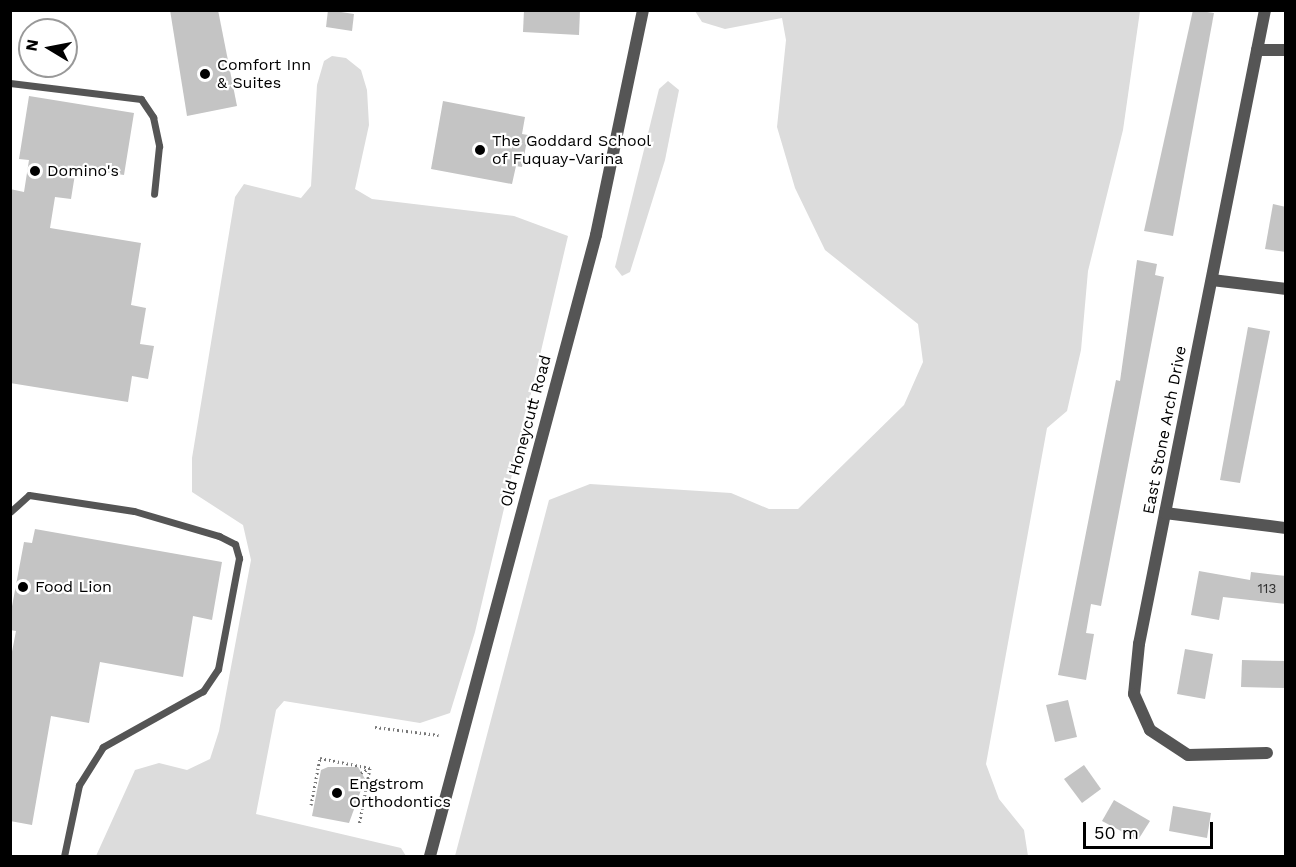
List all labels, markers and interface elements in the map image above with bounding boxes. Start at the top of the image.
north arrow [18,18,78,78]
text: N [21,38,42,53]
place label: Comfort Inn & Suites [217,55,311,93]
marker: Comfort Inn & Suites [198,67,212,81]
place label: The Goddard School of Fuquay-Varina [492,131,651,169]
marker: The Goddard School of Fuquay-Varina [473,143,487,157]
place label: Domino's [47,161,119,181]
marker: Domino's [28,164,42,178]
street label: East Stone Arch Drive [1139,344,1191,516]
street label: Old Honeycutt Road [496,353,556,509]
place label: Food Lion [35,577,112,597]
marker: Food Lion [16,580,30,594]
house number: 113 [1257,580,1277,596]
place label: Engstrom Orthodontics [349,774,451,812]
marker: Engstrom Orthodontics [330,786,344,800]
scale bar [1086,810,1216,848]
text: 50 m [1094,822,1139,843]

